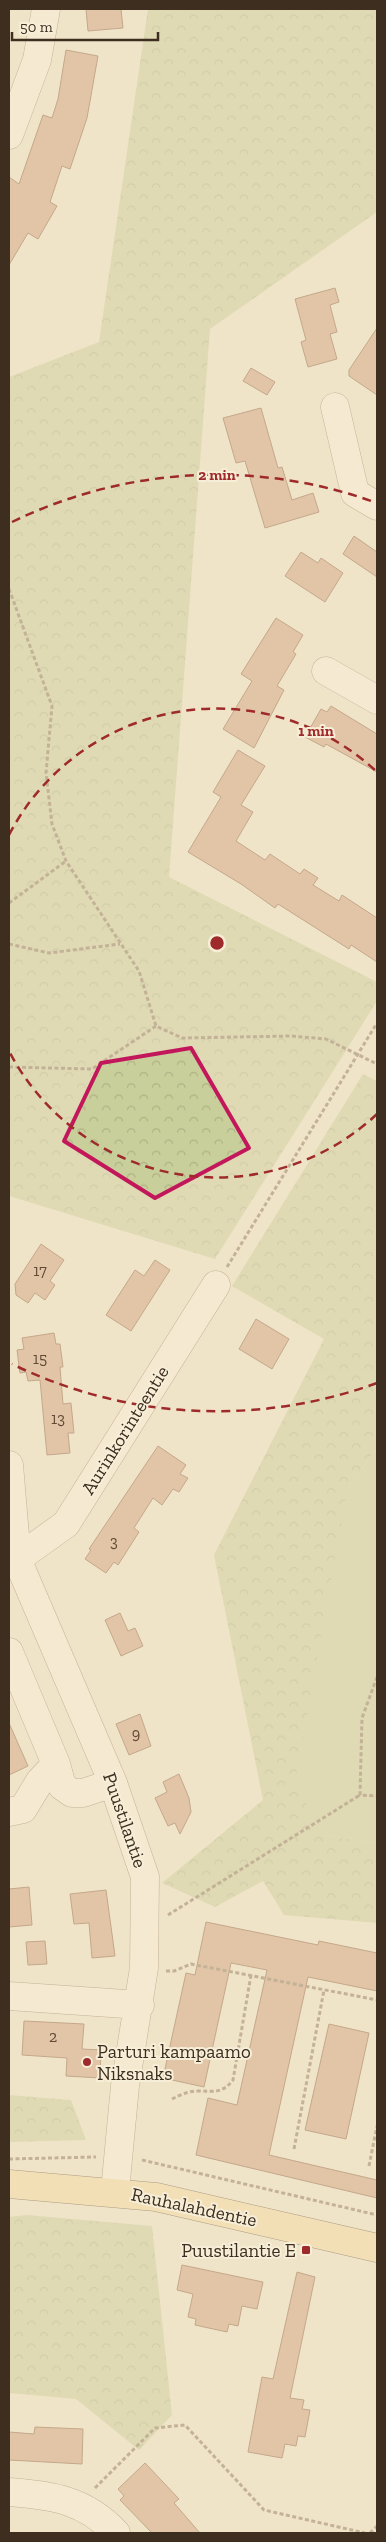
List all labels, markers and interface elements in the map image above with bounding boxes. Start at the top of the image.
scale bar [12,10,159,42]
text: 50 m [20,18,53,36]
text: 2 min [198,466,236,484]
text: 1 min [298,722,334,740]
centre of rings [208,934,226,952]
house number: 17 [33,1261,47,1280]
house number: 15 [33,1349,47,1368]
street label: Aurinkorinteentie [76,1361,174,1499]
house number: 13 [51,1409,65,1428]
house number: 3 [110,1532,118,1551]
house number: 9 [132,1724,140,1743]
street label: Puustilantie [98,1769,152,1871]
house number: 2 [49,2027,57,2046]
place label: Parturi kampaamo Niksnaks [97,2040,251,2085]
marker: Parturi kampaamo Niksnaks [81,2056,93,2068]
street label: Rauhalahdentie [129,2182,259,2232]
place label: Puustilantie E [181,2239,296,2262]
marker: Puustilantie E [300,2244,312,2256]

